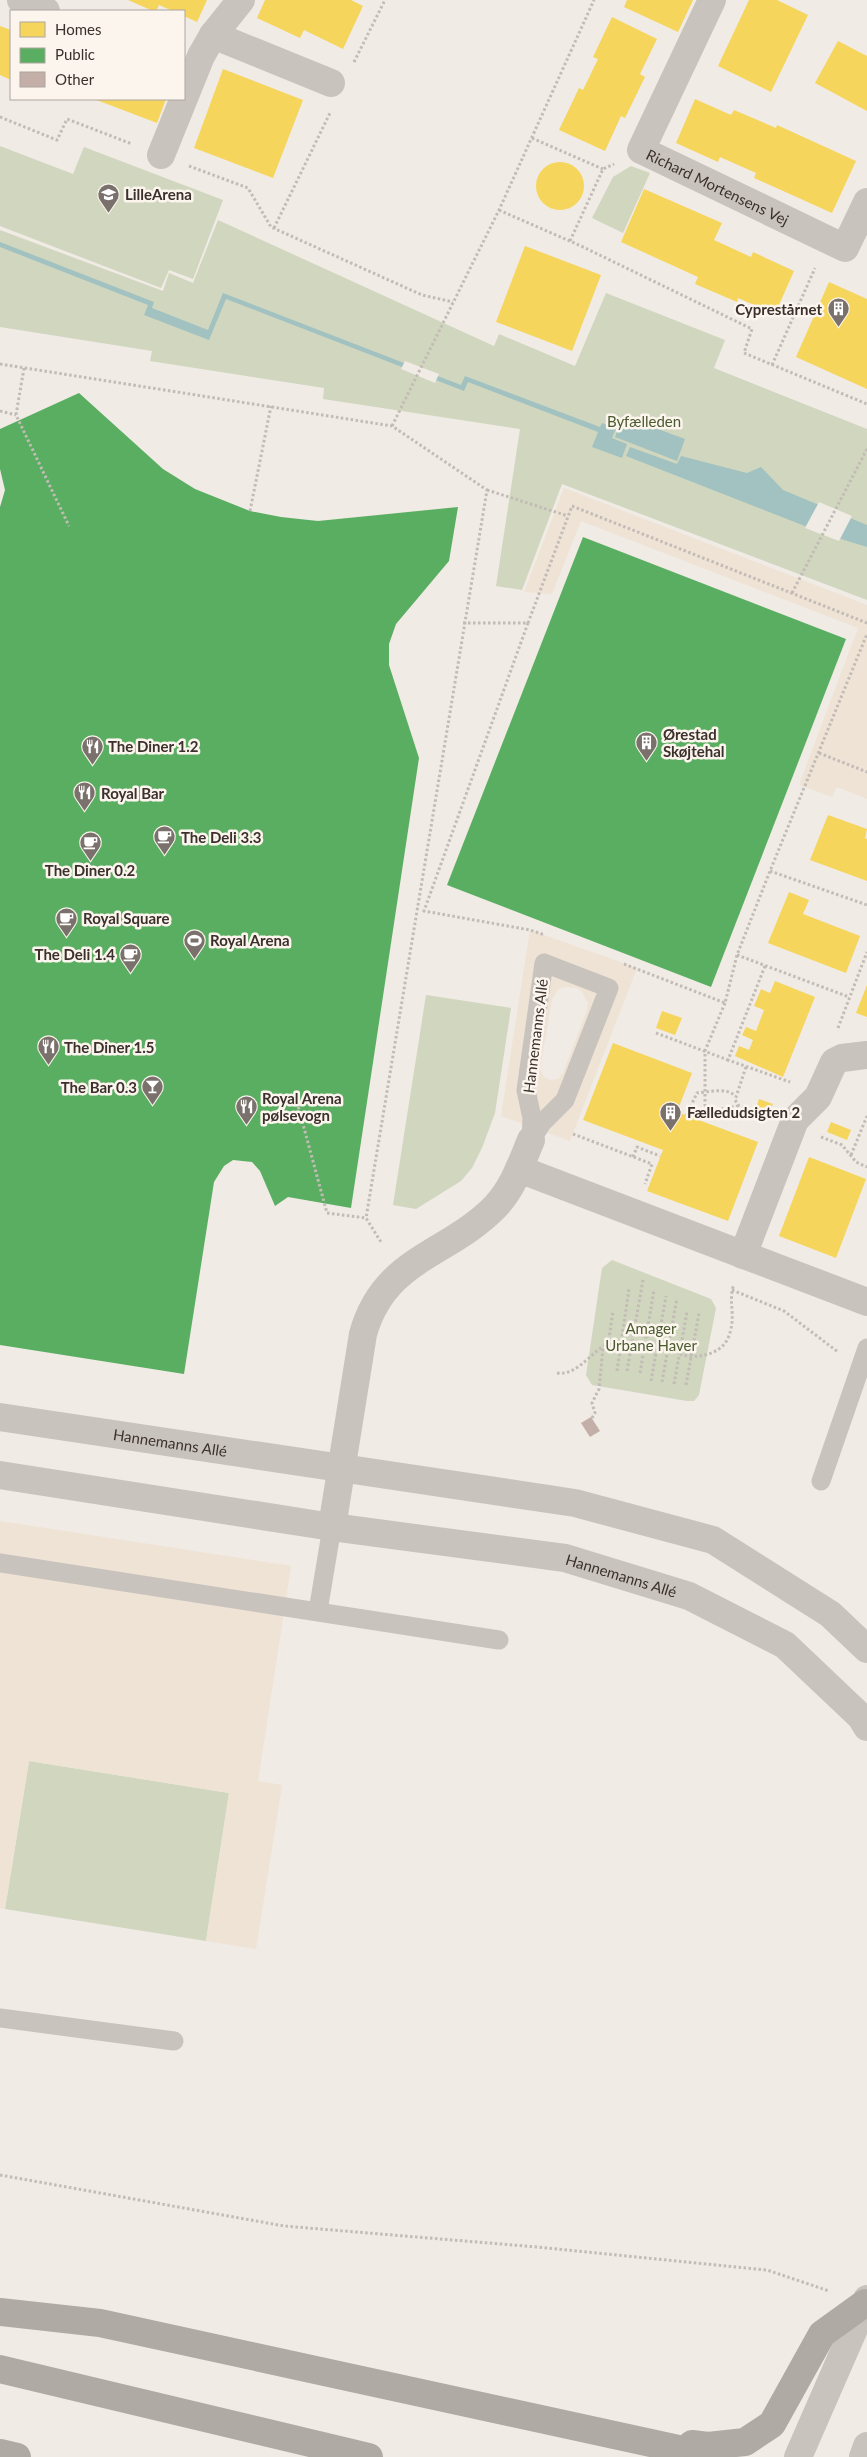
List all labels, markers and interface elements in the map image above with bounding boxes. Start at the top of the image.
legend [10,10,185,100]
text: Homes [55,20,101,38]
text: Public [55,45,95,63]
text: Other [55,70,95,88]
street label: Richard Mortensens Vej [644,145,792,229]
school or university icon: LilleArena [97,182,121,213]
place label: LilleArena [125,185,192,203]
building icon: Cyprestårnet [826,297,850,328]
place label: Cyprestårnet [735,300,822,318]
park label: Byfælleden [607,412,681,430]
place label: Ørestad Skøjtehal [663,725,725,760]
building icon: Ørestad Skøjtehal [635,731,659,762]
restaurant icon: The Diner 1.2 [80,734,104,765]
place label: The Diner 1.2 [108,737,199,755]
restaurant icon: Royal Bar [73,781,97,812]
place label: Royal Bar [101,784,165,802]
cafe icon: The Deli 3.3 [153,825,177,856]
place label: The Deli 3.3 [181,828,261,846]
cafe icon: The Diner 0.2 [78,830,102,861]
place label: The Diner 0.2 [45,861,136,879]
cafe icon: Royal Square [55,906,79,937]
place label: Royal Square [83,909,169,927]
sports icon: Royal Arena [182,928,206,959]
place label: Royal Arena [210,931,290,949]
cafe icon: The Deli 1.4 [119,942,143,973]
place label: The Deli 1.4 [35,945,115,963]
street label: Hannemanns Allé [519,978,551,1094]
restaurant icon: The Diner 1.5 [36,1035,60,1066]
place label: The Diner 1.5 [64,1038,154,1056]
bar icon: The Bar 0.3 [141,1075,165,1106]
place label: The Bar 0.3 [61,1078,137,1096]
place label: Royal Arena pølsevogn [262,1089,342,1124]
restaurant icon: Royal Arena pølsevogn [234,1095,258,1126]
building icon: Fælledudsigten 2 [659,1100,683,1131]
place label: Fælledudsigten 2 [687,1103,801,1121]
park label: Amager Urbane Haver [605,1319,697,1354]
street label: Hannemanns Allé [112,1425,228,1460]
street label: Hannemanns Allé [564,1550,679,1601]

